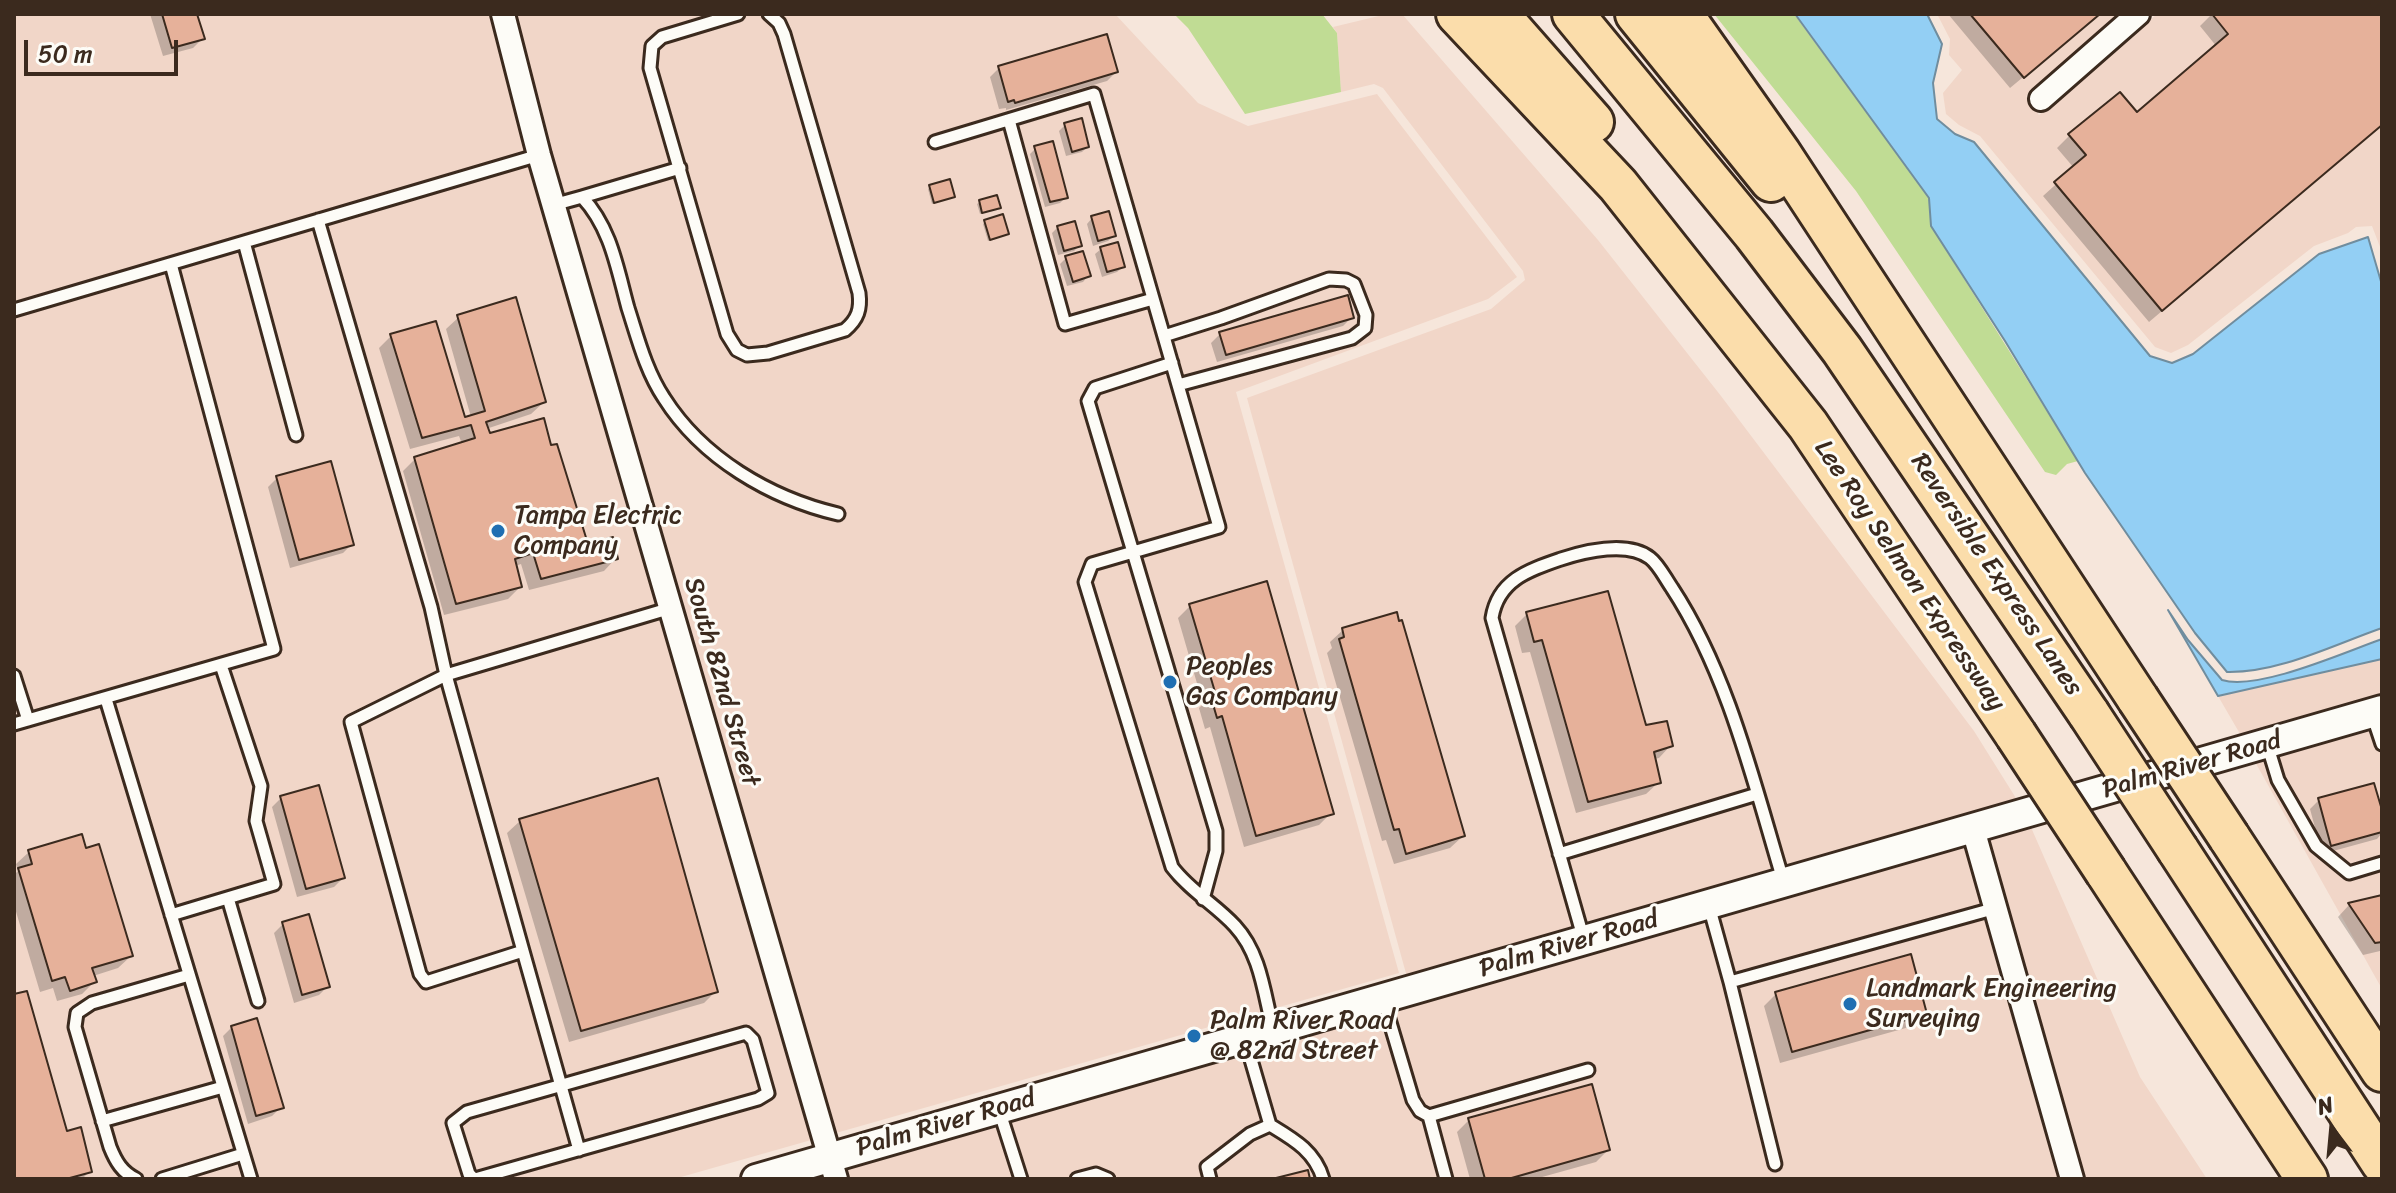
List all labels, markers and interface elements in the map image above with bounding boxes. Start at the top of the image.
scale bar [28,24,182,74]
text: 50 m [38,33,93,75]
street label: Lee Roy Selmon Expressway [1807,435,2011,717]
street label: Reversible Express Lanes [1903,448,2089,702]
place label: Tampa Electric Company [514,500,682,562]
marker: Tampa Electric Company [489,522,507,540]
street label: South 82nd Street [676,574,766,790]
place label: Peoples Gas Company [1186,651,1338,712]
marker: Peoples Gas Company [1161,673,1179,691]
street label: Palm River Road [2099,726,2285,806]
street label: Palm River Road [1476,905,1662,985]
place label: Landmark Engineering Surveying [1866,973,2117,1034]
marker: Landmark Engineering Surveying [1841,995,1859,1013]
place label: Palm River Road @ 82nd Street [1210,1005,1395,1066]
marker: Palm River Road @ 82nd Street [1185,1027,1203,1045]
street label: Palm River Road [853,1084,1039,1164]
text: N [2313,1085,2338,1126]
north arrow [2292,1089,2372,1169]

